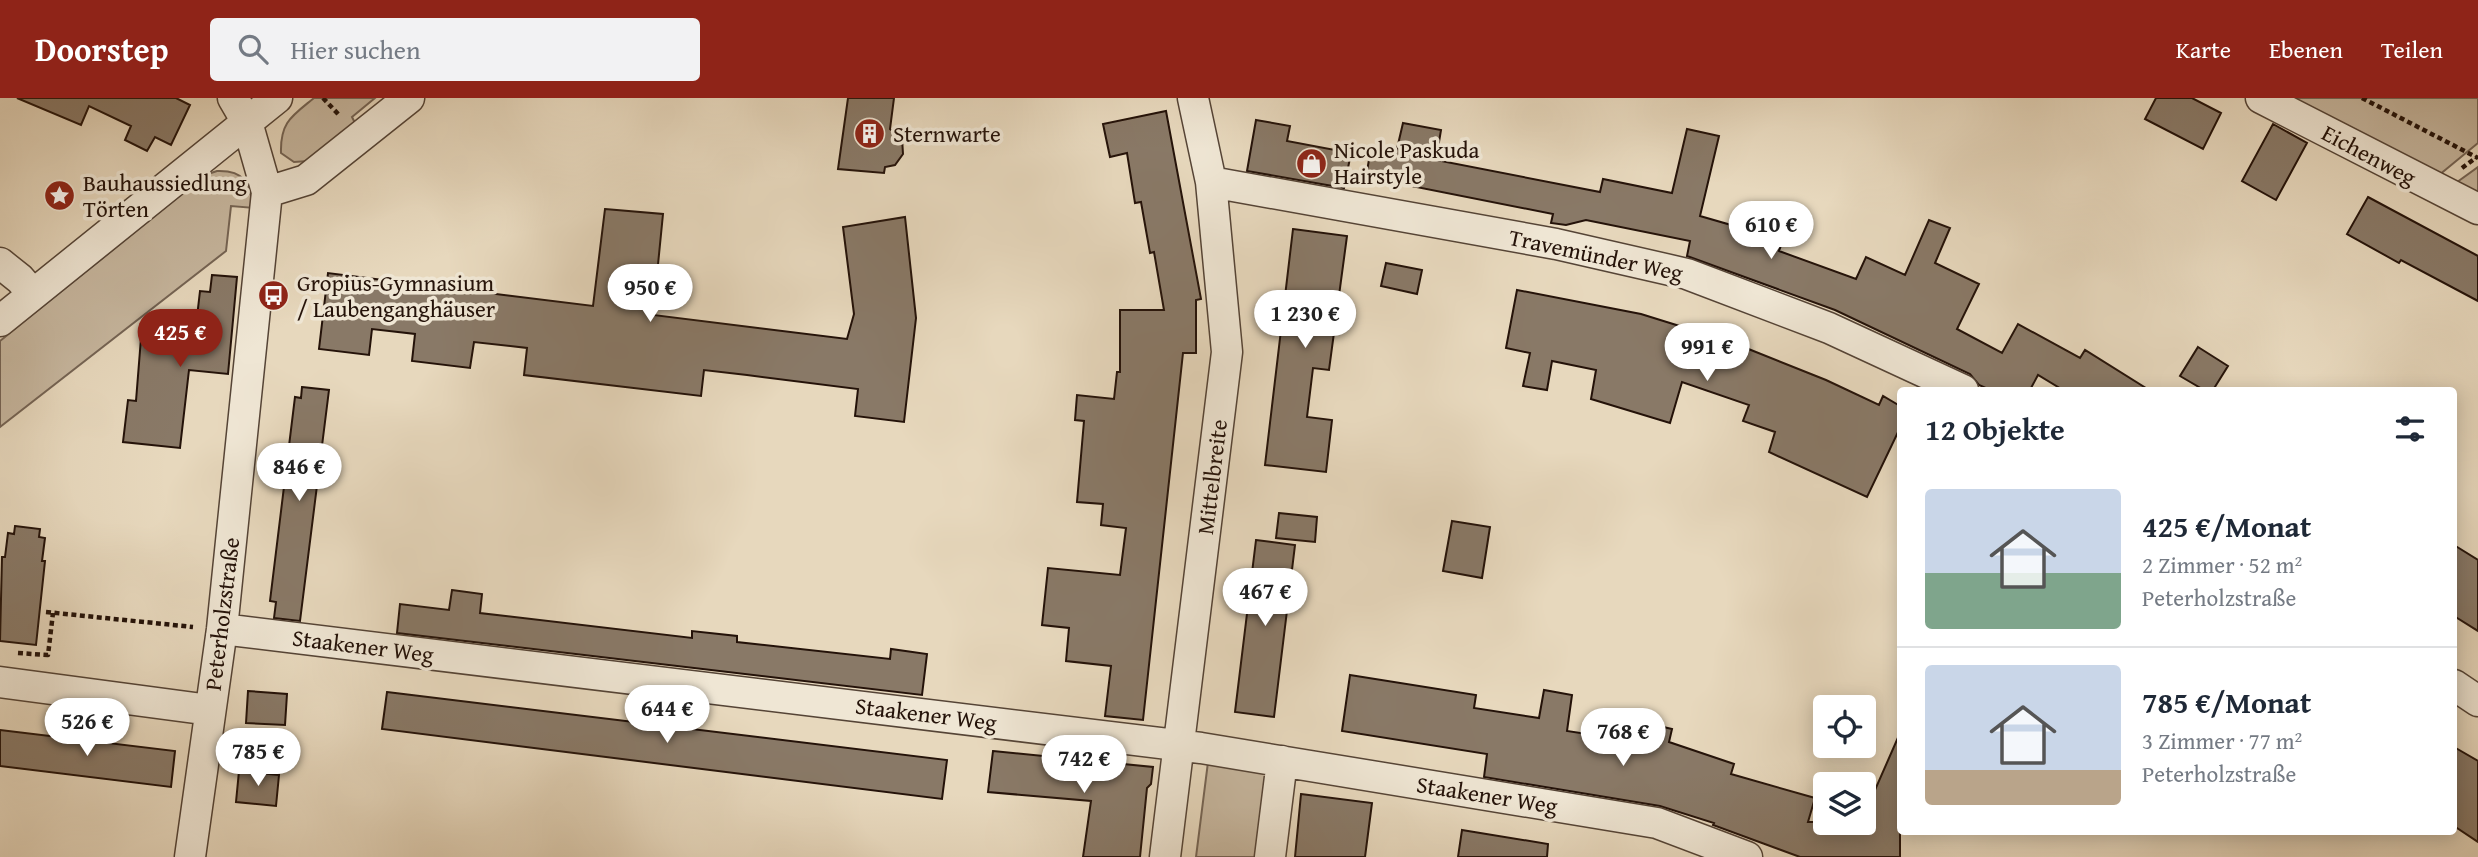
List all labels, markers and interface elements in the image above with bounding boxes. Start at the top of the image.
search box [210,18,700,81]
text: Doorstep [35,25,168,73]
icon: search [234,30,272,68]
text: Hier suchen [290,30,421,69]
text: Karte [2176,32,2231,67]
text: Ebenen [2269,32,2343,67]
text: Teilen [2381,32,2443,67]
street label: Eichenweg [2316,116,2423,193]
building icon: Sternwarte [853,117,887,151]
place label: Sternwarte [893,117,1001,150]
place label: Nicole Paskuda Hairstyle [1334,133,1480,192]
shop icon: Nicole Paskuda Hairstyle [1294,146,1328,180]
place label: Bauhaussiedlung Törten [83,166,247,225]
place icon: Bauhaussiedlung Törten [43,179,77,213]
pin: 610 € [1722,202,1820,261]
text: 610 € [1745,207,1797,240]
street label: Travemünder Weg [1506,220,1687,289]
pin: 950 € [601,264,699,324]
place label: Gropius-Gymnasium / Laubenganghäuser [297,266,496,325]
text: 950 € [624,270,676,303]
bus stop icon: Gropius-Gymnasium / Laubenganghäuser [257,279,291,313]
pin: 1 230 € [1240,290,1370,350]
text: 1 230 € [1270,296,1340,329]
pin: 425 € [131,310,229,369]
text: 425 € [154,315,206,348]
pin: 991 € [1658,324,1756,383]
text: 991 € [1681,329,1733,362]
text: 12 Objekte [1925,407,2065,451]
icon: filters [2391,410,2429,448]
street label: Mittelbreite [1188,417,1235,537]
pin: 846 € [250,444,348,503]
text: 846 € [273,449,325,482]
text: 425 €/Monat [2142,504,2311,548]
icon: home [1981,517,2065,601]
street label: Peterholzstraße [196,535,247,693]
text: 2 Zimmer · 52 m² [2142,548,2302,581]
pin: 467 € [1216,568,1314,628]
text: 467 € [1239,574,1291,607]
text: Peterholzstraße [2142,581,2296,614]
street label: Staakener Weg [290,620,436,671]
text: 785 €/Monat [2142,680,2311,724]
pin: 644 € [618,686,716,745]
street label: Staakener Weg [853,688,999,739]
text: 644 € [641,691,693,724]
icon: home [1981,693,2065,777]
map controls [1813,695,1876,835]
button: locate [1813,695,1876,758]
pin: 526 € [38,698,136,758]
text: 526 € [61,704,113,737]
pin: 768 € [1574,708,1672,768]
text: 768 € [1597,714,1649,747]
text: 3 Zimmer · 77 m² [2142,724,2302,757]
pin: 785 € [209,728,307,788]
text: 785 € [232,734,284,767]
pin: 742 € [1035,736,1133,795]
text: 742 € [1058,741,1110,774]
text: Peterholzstraße [2142,757,2296,790]
street label: Staakener Weg [1414,767,1560,822]
button: layers [1813,772,1876,835]

